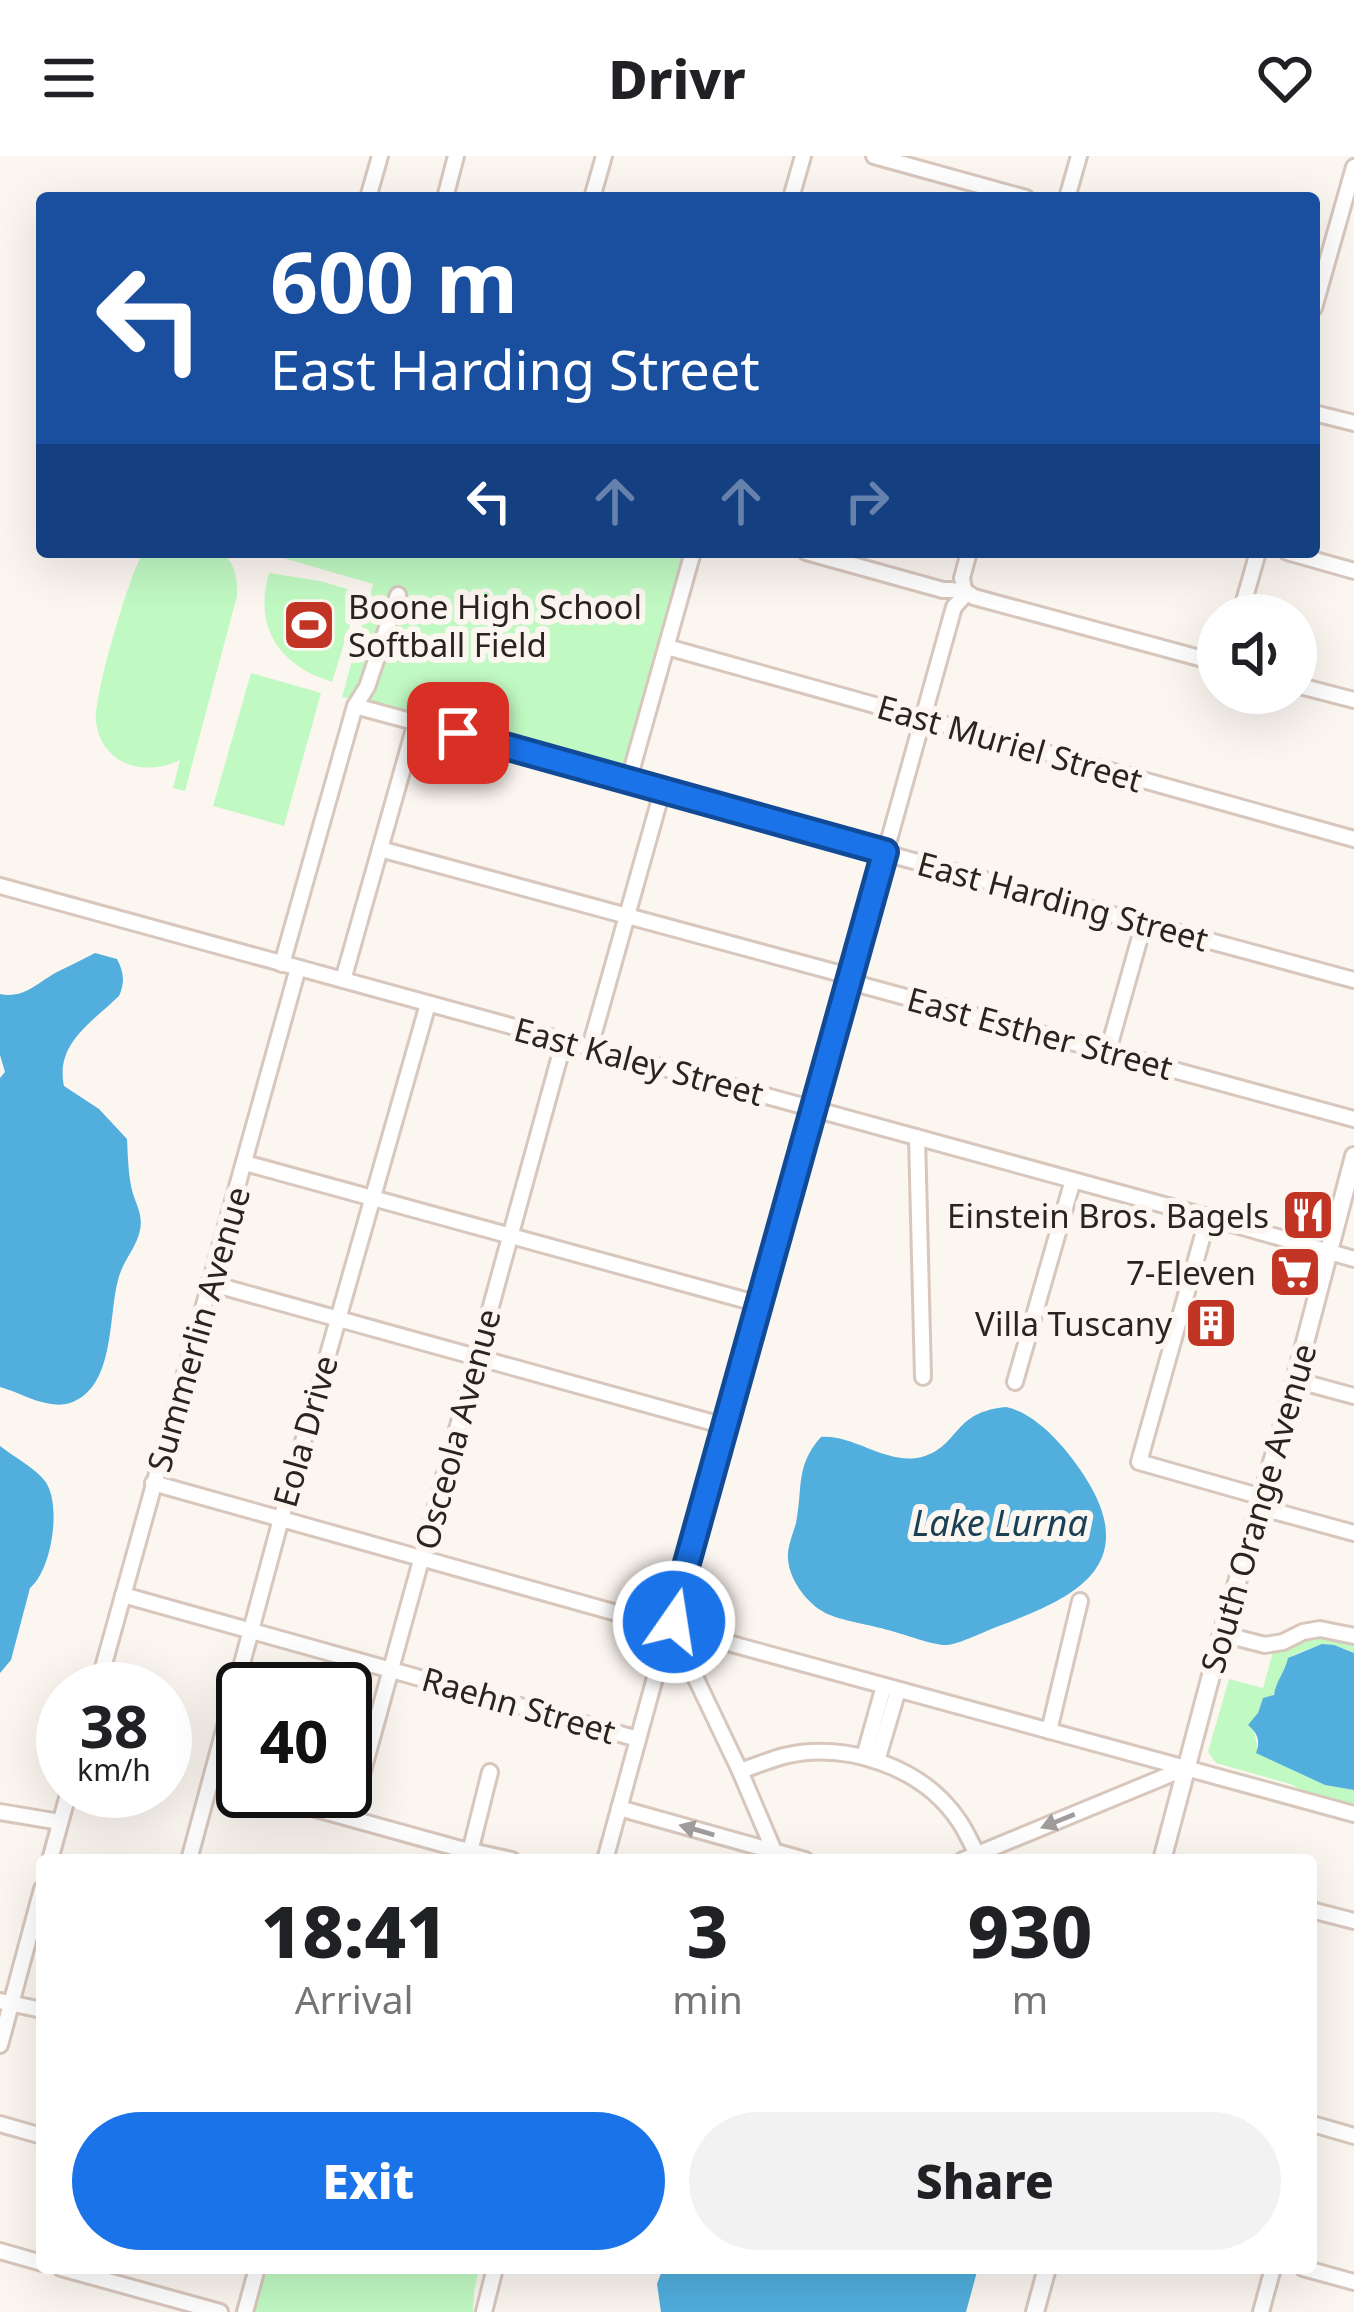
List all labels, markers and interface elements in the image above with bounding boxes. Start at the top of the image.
text: Drivr [608,41,746,115]
icon: menu [36,45,102,111]
icon: heart [1252,45,1318,111]
text: 600 m [270,223,518,338]
icon: left [72,240,228,396]
text: East Harding Street [270,332,760,406]
icon: left [456,468,522,534]
icon: ahead [582,468,648,534]
icon: ahead [708,468,774,534]
icon: right [834,468,900,534]
place label: Boone High School Softball Field [348,584,642,667]
map controls [1197,594,1317,714]
button: sound [1197,594,1317,714]
sports icon: Boone High School Softball Field [281,597,337,653]
pin [407,682,509,784]
street label: East Muriel Street [872,684,1148,802]
icon: arrive [425,700,491,766]
street label: East Harding Street [913,841,1213,961]
street label: East Esther Street [903,976,1178,1090]
street label: East Kaley Street [509,1006,769,1116]
street label: Summerlin Avenue [136,1181,260,1477]
restaurant icon: Einstein Bros. Bagels [1280,1187,1336,1243]
place label: Einstein Bros. Bagels [947,1193,1269,1238]
supermarket icon: 7-Eleven [1267,1244,1323,1300]
place label: 7-Eleven [1126,1250,1256,1295]
building icon: Villa Tuscany [1183,1295,1239,1351]
place label: Villa Tuscany [975,1301,1172,1346]
street label: Osceola Avenue [403,1304,511,1554]
street label: South Orange Avenue [1189,1338,1327,1678]
street label: Eola Drive [262,1350,348,1512]
water label: Lake Lurna [912,1498,1088,1547]
position arrow [611,1559,737,1685]
street label: Raehn Street [417,1656,621,1754]
speed limit sign: 40 [216,1662,372,1818]
text: 38 [80,1684,148,1766]
text: km/h [77,1749,151,1790]
one-way arrow [1040,1812,1076,1831]
one-way arrow [678,1819,715,1838]
text: 18:41 [261,1881,448,1979]
text: 3 [687,1881,728,1979]
text: 930 [968,1881,1092,1979]
text: Arrival [295,1972,414,2025]
text: min [672,1972,743,2025]
text: m [1012,1972,1048,2025]
button: Exit [72,2112,665,2250]
button: Share [689,2112,1281,2250]

